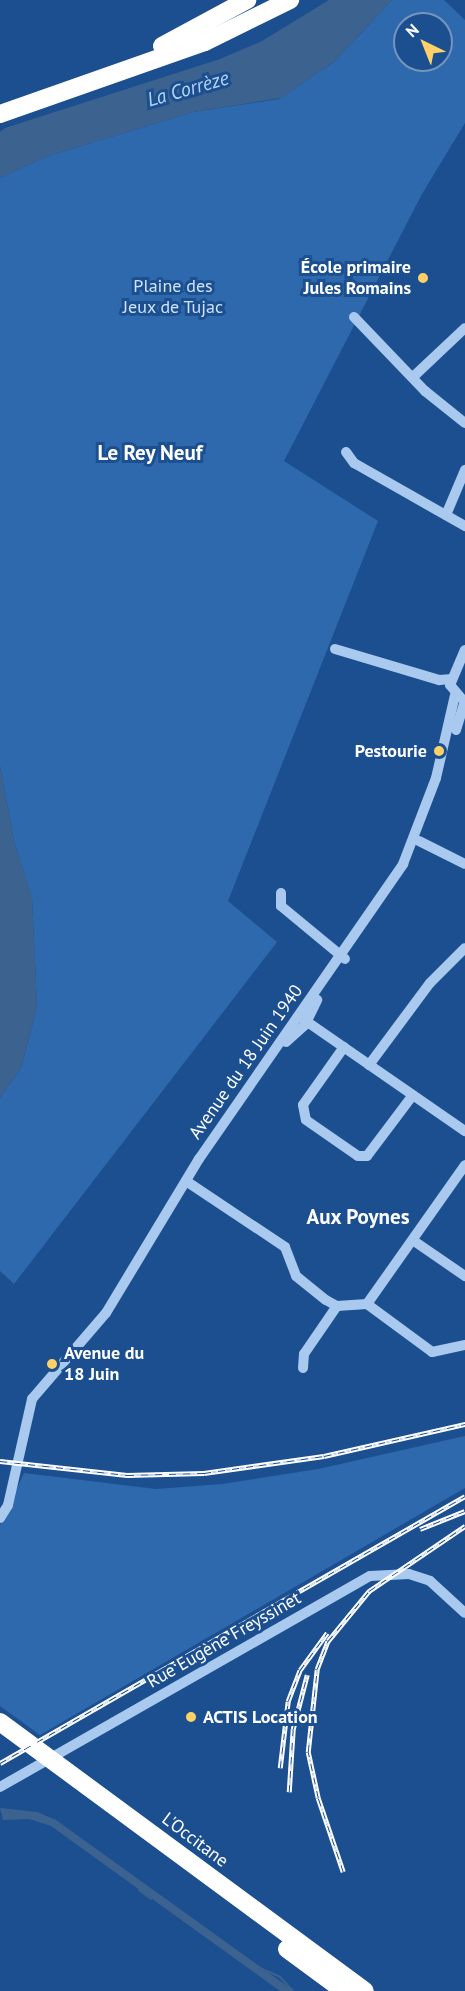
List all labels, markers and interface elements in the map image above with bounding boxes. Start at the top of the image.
north arrow [393,12,453,72]
text: N [401,19,423,41]
water label: La Corrèze [144,66,232,112]
place label: École primaire Jules Romains [301,257,411,300]
marker: École primaire Jules Romains [416,271,430,285]
park label: Plaine des Jeux de Tujac [122,276,224,318]
district label: Le Rey Neuf [97,440,203,466]
place label: Pestourie [355,740,427,762]
marker: Pestourie [432,744,446,758]
street label: Avenue du 18 Juin 1940 [185,981,307,1143]
district label: Aux Poynes [306,1204,410,1230]
place label: Avenue du 18 Juin [64,1343,144,1386]
marker: Avenue du 18 Juin [45,1357,59,1371]
street label: Rue Eugène Freyssinet [143,1587,305,1693]
place label: ACTIS Location [203,1706,318,1728]
marker: ACTIS Location [184,1710,198,1724]
street label: L'Occitane [158,1808,232,1872]

